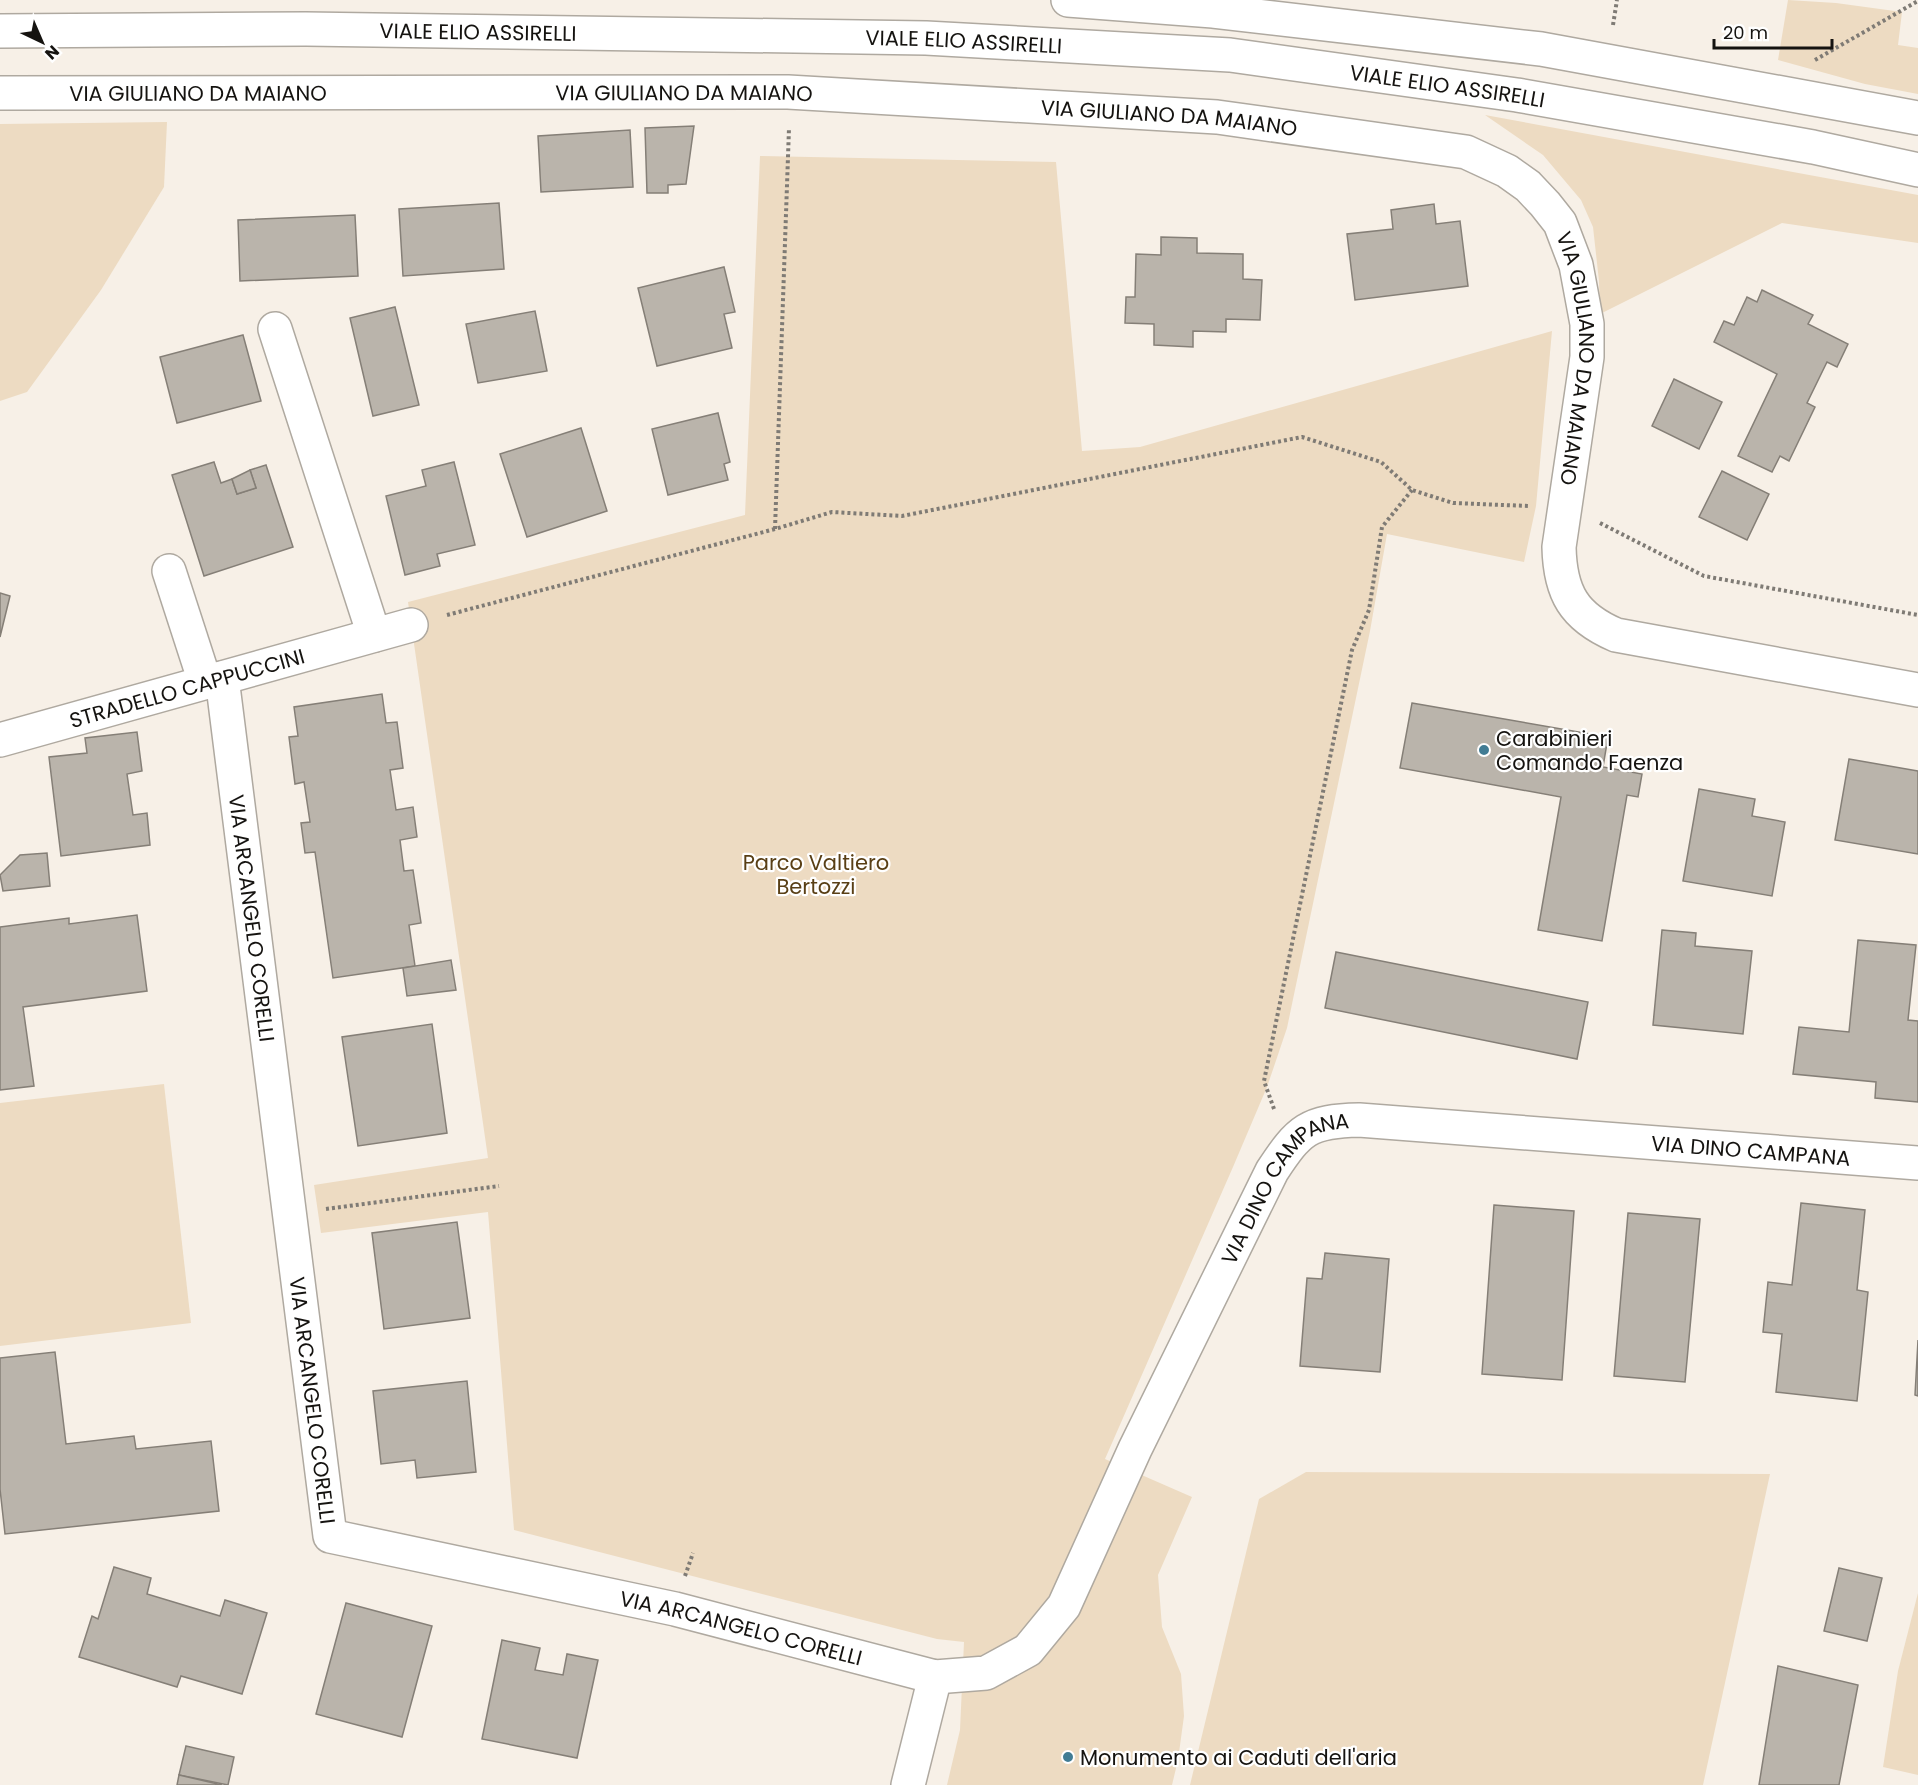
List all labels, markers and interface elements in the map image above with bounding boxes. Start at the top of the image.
north arrow [12,12,72,72]
scale bar [1714,12,1832,50]
street label: VIALE ELIO ASSIRELLI [379,16,577,47]
text: 20 m [1723,20,1768,45]
street label: VIALE ELIO ASSIRELLI [865,23,1063,60]
text: N [40,40,64,65]
street label: VIALE ELIO ASSIRELLI [1348,57,1547,114]
street label: VIA GIULIANO DA MAIANO [555,77,814,108]
street label: VIA GIULIANO DA MAIANO [69,78,327,107]
street label: VIA GIULIANO DA MAIANO [1040,92,1299,143]
street label: VIA GIULIANO DA MAIANO [1550,227,1602,487]
street label: STRADELLO CAPPUCCINI [66,641,308,734]
place label: Carabinieri Comando Faenza [1496,724,1683,777]
marker: Carabinieri Comando Faenza [1477,743,1491,757]
street label: VIA ARCANGELO CORELLI [222,793,282,1044]
park label: Parco Valtiero Bertozzi [743,848,889,901]
street label: VIA DINO CAMPANA [1214,1106,1350,1269]
street label: VIA DINO CAMPANA [1650,1128,1852,1172]
street label: VIA ARCANGELO CORELLI [283,1275,343,1526]
street label: VIA ARCANGELO CORELLI [617,1583,866,1672]
place label: Monumento ai Caduti dell'aria [1080,1743,1397,1772]
marker: Monumento ai Caduti dell'aria [1061,1750,1075,1764]

